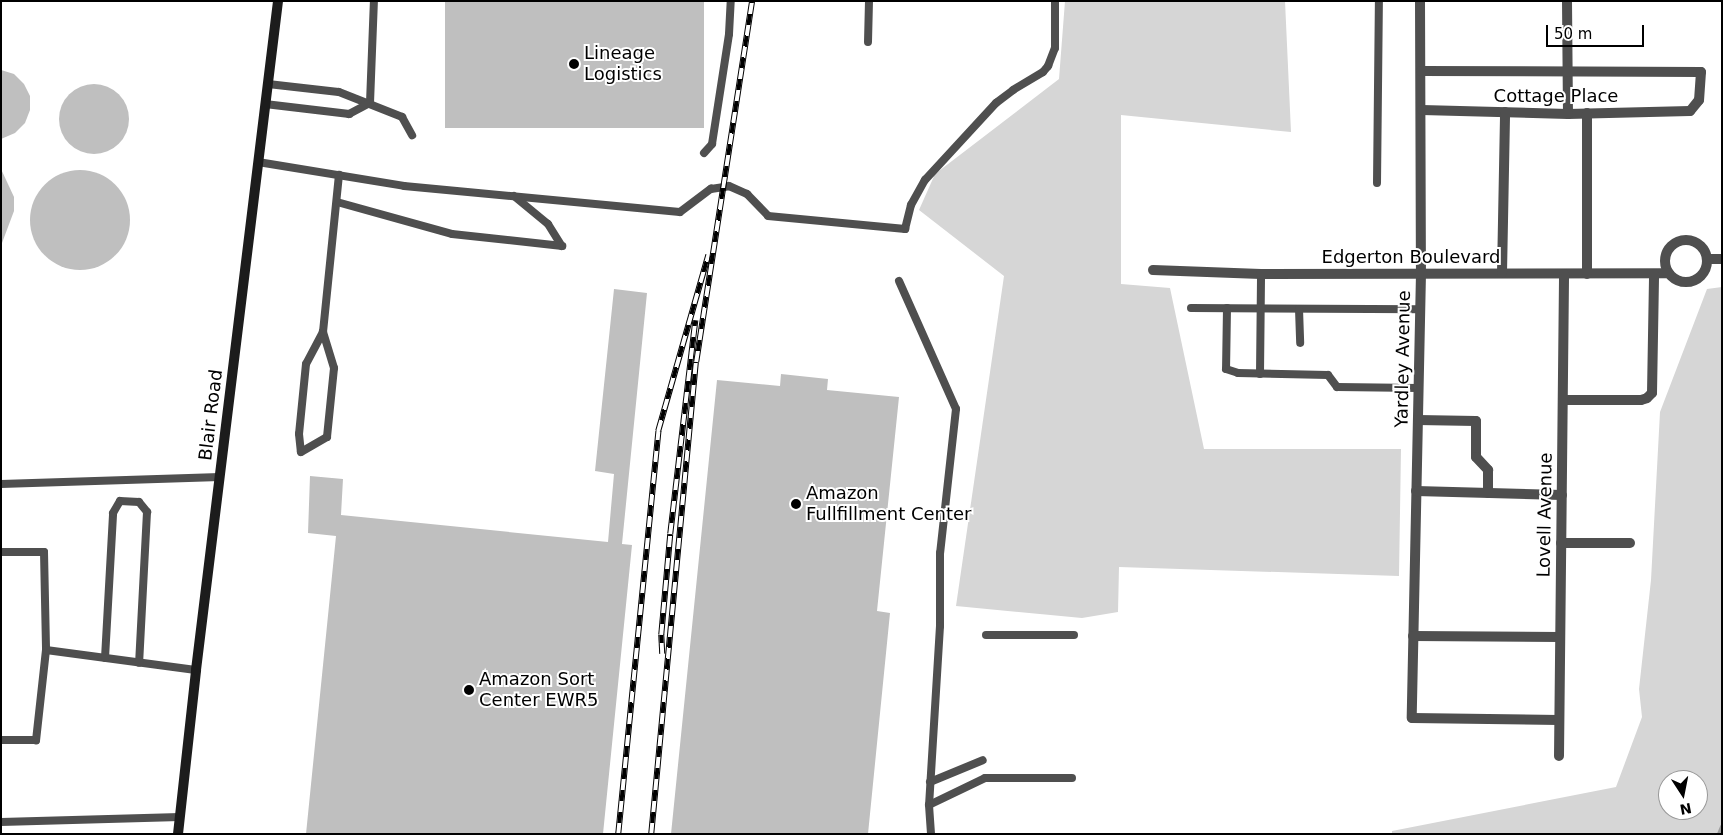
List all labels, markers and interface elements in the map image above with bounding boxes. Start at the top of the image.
scale bar [1548,15,1646,47]
text: 50 m [1554,25,1592,43]
place label: Lineage Logistics [584,43,662,86]
marker: Lineage Logistics [568,58,580,70]
street label: Cottage Place [1494,85,1618,107]
street label: Edgerton Boulevard [1322,246,1500,268]
street label: Yardley Avenue [1391,290,1415,428]
street label: Blair Road [195,368,227,462]
street label: Lovell Avenue [1533,452,1557,578]
place label: Amazon Fullfillment Center [806,483,971,526]
marker: Amazon Fullfillment Center [790,498,802,510]
place label: Amazon Sort Center EWR5 [479,669,598,712]
marker: Amazon Sort Center EWR5 [463,684,475,696]
north arrow [1658,770,1708,820]
text: N [1678,800,1693,818]

